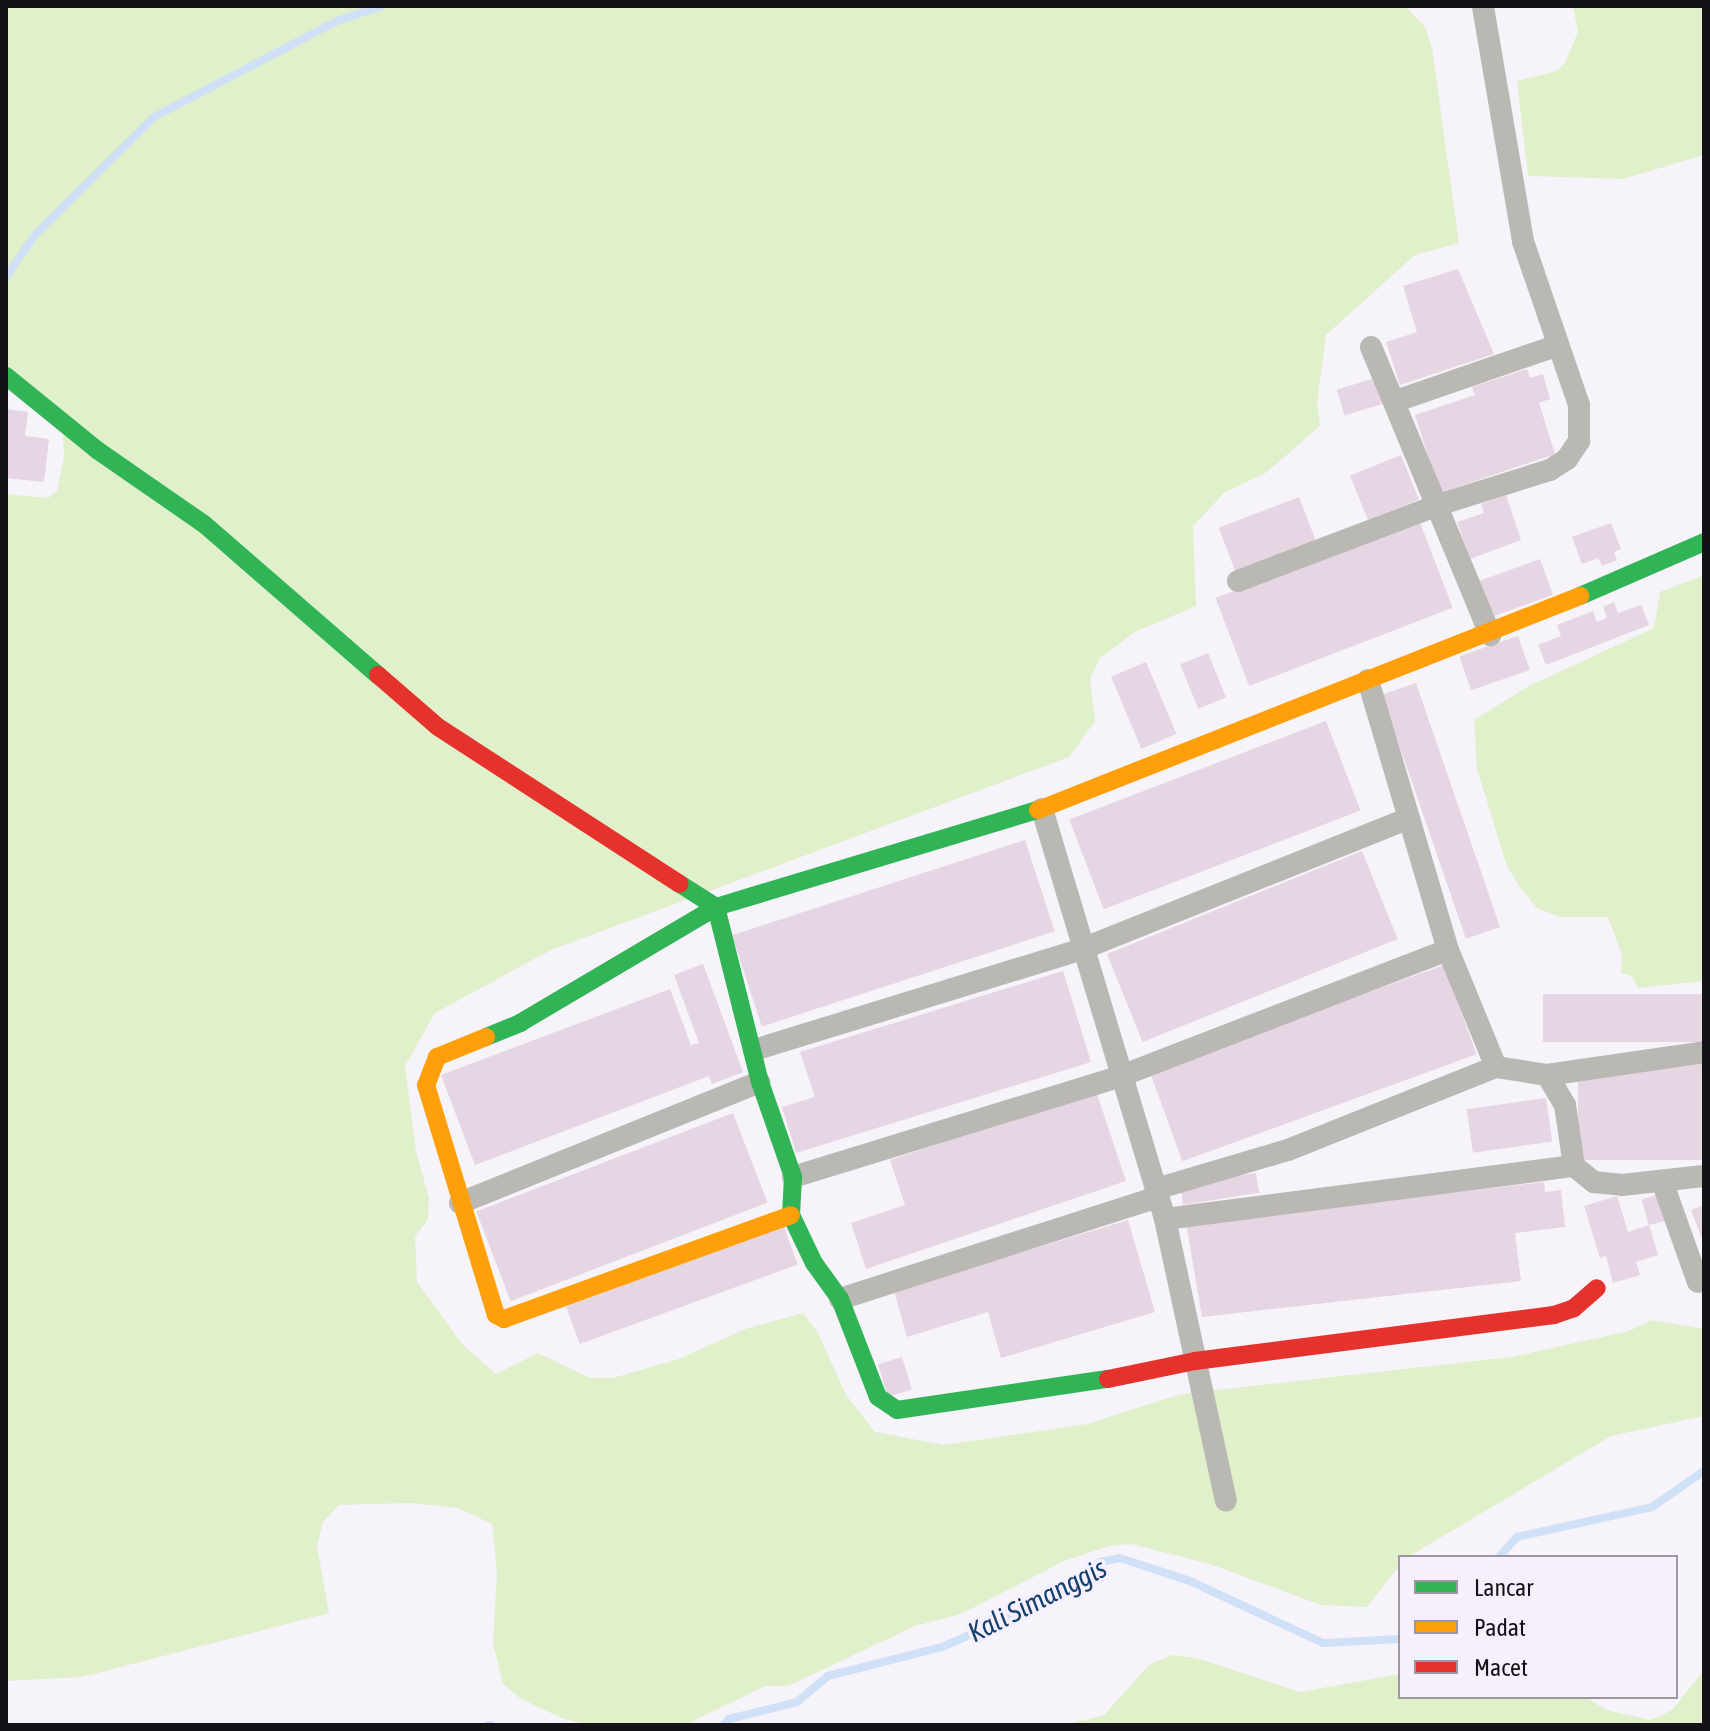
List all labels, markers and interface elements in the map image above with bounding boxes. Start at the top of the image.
water label: Kali Simanggis [962,1551,1112,1649]
legend [1398,1555,1678,1699]
text: Lancar [1474,1574,1533,1601]
text: Padat [1474,1614,1526,1641]
text: Macet [1474,1654,1528,1681]

